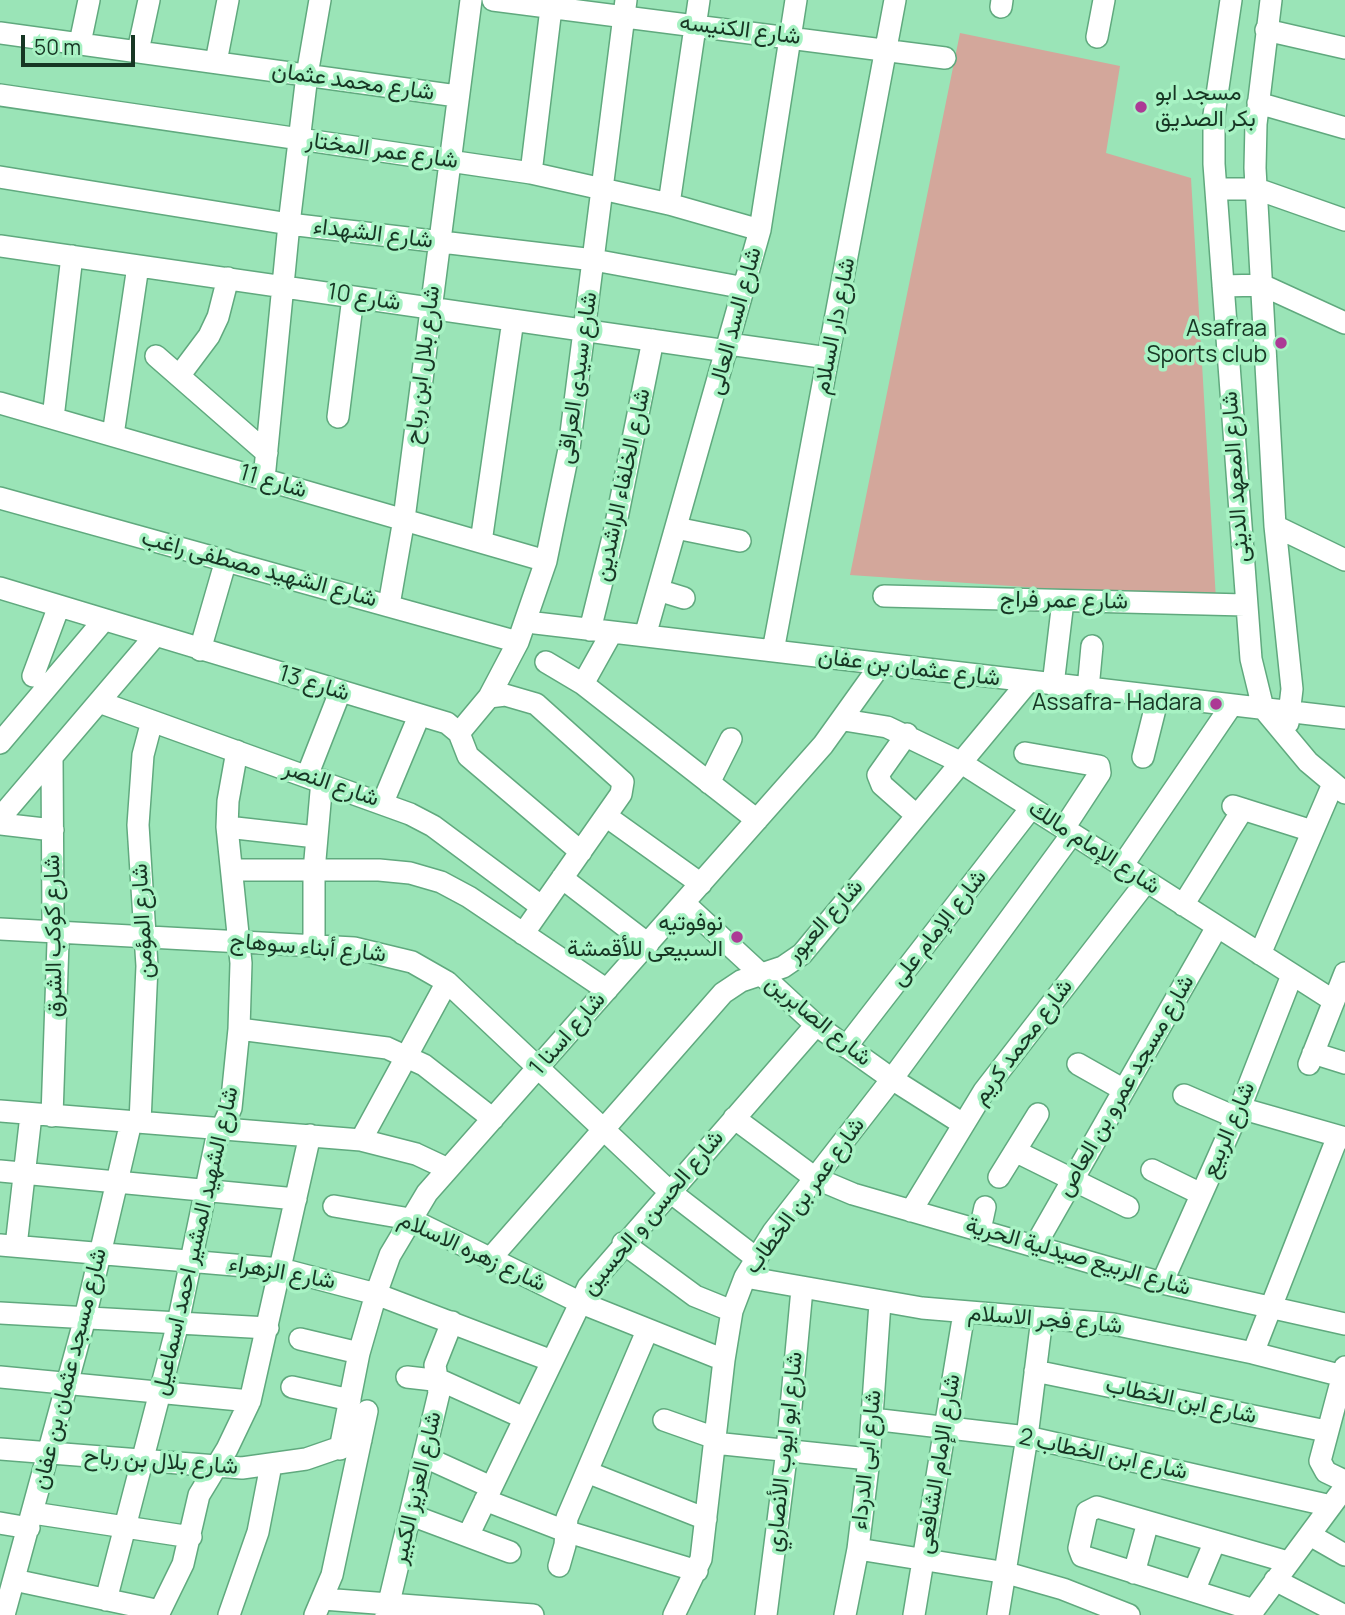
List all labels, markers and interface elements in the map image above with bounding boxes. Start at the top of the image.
street label: شارع الكنيسه [678,9,802,51]
scale bar [24,21,138,65]
text: 50 m [34,33,81,61]
street label: شارع محمد عثمان [270,57,436,107]
place label: مسجد ابو بكر الصديق [1155,80,1256,134]
marker: مسجد ابو بكر الصديق [1133,99,1149,115]
street label: شارع عمر المختار [304,127,460,175]
street label: شارع الشهداء [311,213,435,255]
street label: شارع السد العالى [702,244,768,398]
street label: شارع دار السلام [808,255,862,397]
street label: شارع 10 [325,279,403,317]
street label: شارع بلال ابن رباح [400,284,446,446]
street label: شارع سيدى العراقى [552,290,604,466]
place label: Asafraa Sports club [1146,316,1267,370]
marker: Asafraa Sports club [1273,335,1289,351]
street label: شارع الخلفاء الراشدين [589,386,657,584]
street label: شارع المعهد الدينى [1216,391,1256,563]
street label: شارع 11 [236,459,310,505]
street label: شارع الشهيد مصطفى راغب [138,524,380,614]
street label: شارع عمر فراج [1000,586,1128,616]
street label: شارع عثمان بن عفان [816,643,1002,693]
street label: شارع 13 [275,660,353,708]
place label: Assafra- Hadara [1032,690,1202,718]
marker: Assafra- Hadara [1208,696,1224,712]
street label: شارع النصر [280,755,382,813]
street label: شارع الإمام مالك [1023,795,1165,901]
street label: شارع كوكب الشرق [39,854,69,1018]
street label: شارع المؤمن [126,863,160,979]
street label: شارع الإمام على [885,864,993,992]
street label: شارع العبور [781,874,869,968]
place label: نوفوتيه السبيعى للأقمشة [567,910,723,964]
street label: شارع أبناء سوهاج [229,927,387,969]
marker: نوفوتيه السبيعى للأقمشة [729,929,745,945]
street label: شارع الصابرين [759,970,877,1072]
street label: شارع مسجد عمرو بن العاص [1051,970,1201,1202]
street label: شارع محمد كريم [967,974,1079,1110]
street label: شارع اسنا 1 [524,987,612,1081]
street label: شارع الربيع [1197,1078,1261,1182]
street label: شارع الشهيد المشير احمد اسماعيل [147,1084,245,1398]
street label: شارع عمر بن الخطاب [739,1112,871,1280]
street label: شارع الحسن و الحسين [576,1125,730,1301]
street label: شارع زهره الاسلام [394,1206,550,1298]
street label: شارع الربيع صيدلية الحرية [962,1212,1194,1302]
street label: شارع مسجد عثمان بن عفان [27,1246,113,1492]
street label: شارع الزهراء [227,1250,337,1296]
street label: شارع فجر الاسلام [967,1300,1123,1340]
street label: شارع ابو ايوب الأنصاري [761,1350,809,1554]
street label: شارع الإمام الشافعى [911,1372,967,1556]
street label: شارع ابن الخطاب [1103,1372,1259,1430]
street label: شارع ابى الدرداء [846,1389,888,1531]
street label: شارع العزيز الكبير [386,1409,448,1567]
street label: شارع ابن الخطاب 2 [1016,1424,1190,1486]
street label: شارع بلال بن رباح [83,1443,239,1481]

